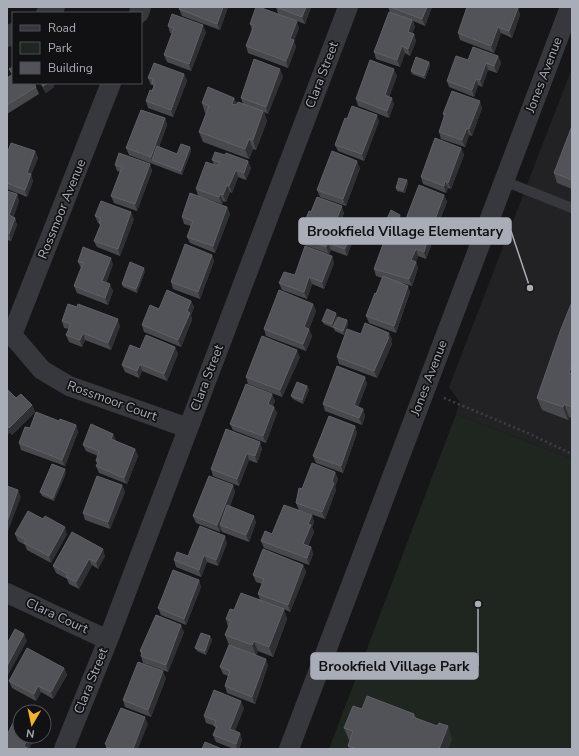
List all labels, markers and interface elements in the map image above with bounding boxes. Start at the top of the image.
legend [12,12,142,84]
text: Road [48,20,76,36]
street label: Jones Avenue [521,35,567,116]
street label: Clara Street [301,39,343,111]
text: Park [48,40,73,56]
text: Building [48,60,93,76]
street label: Rossmoor Avenue [34,156,90,262]
callout: Brookfield Village Elementary [299,218,511,244]
text: Brookfield Village Elementary [307,222,504,241]
street label: Jones Avenue [406,338,452,419]
street label: Clara Street [186,342,228,414]
street label: Rossmoor Court [65,376,160,426]
street label: Clara Court [23,594,91,638]
street label: Clara Street [70,645,113,717]
callout: Brookfield Village Park [311,653,478,679]
text: Brookfield Village Park [319,657,470,676]
north arrow [12,704,52,744]
text: N [25,725,36,741]

